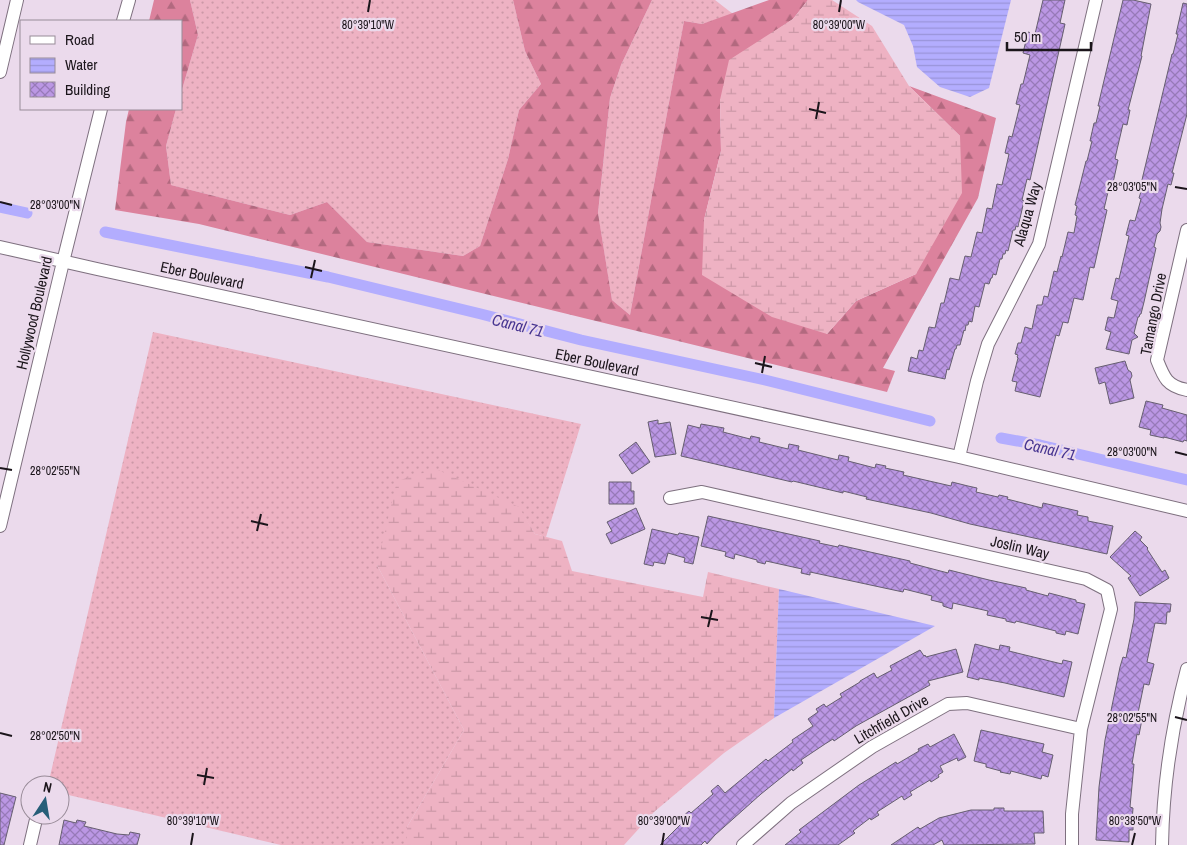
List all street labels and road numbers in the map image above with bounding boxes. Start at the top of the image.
street label: Alaqua Way [1008,179,1046,250]
street label: Hollywood Boulevard [11,254,57,372]
street label: Eber Boulevard [158,256,246,294]
street label: Tamango Drive [1135,271,1171,357]
street label: Eber Boulevard [553,343,641,381]
street label: Joslin Way [989,530,1052,564]
street label: Litchfield Drive [850,689,932,749]

